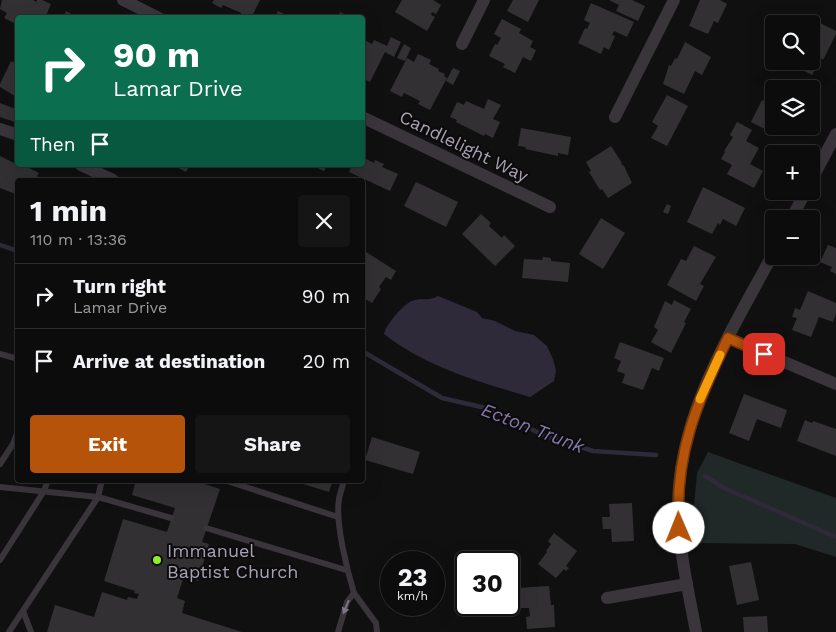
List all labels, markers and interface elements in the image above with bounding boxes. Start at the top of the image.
map controls [765,15,820,265]
button: search [765,15,820,70]
text: 90 m [113,34,200,76]
icon: right [30,35,95,100]
text: Lamar Drive [113,76,243,101]
button: layers [765,80,820,135]
street label: Candlelight Way [396,106,532,187]
icon: arrive [86,130,114,158]
text: Then [30,133,76,156]
button: + [765,145,820,200]
text: 1 min [30,193,107,228]
button: close [298,195,350,247]
button: − [765,210,820,265]
text: 110 m · 13:36 [30,230,127,249]
text: Turn right [73,275,166,298]
icon: right [30,282,58,310]
text: 90 m [302,285,350,308]
text: Lamar Drive [73,298,167,317]
pin [743,333,785,375]
icon: arrive [750,340,778,368]
icon: arrive [30,347,58,375]
text: Arrive at destination [73,350,265,373]
text: 20 m [303,350,350,373]
water label: Ecton Trunk [478,398,588,458]
button: Exit [30,415,185,473]
button: Share [195,415,350,473]
position arrow [652,501,704,553]
place label: Immanuel Baptist Church [167,540,298,582]
speed limit sign: 30 [455,551,520,616]
marker: Immanuel Baptist Church [151,554,163,566]
text: 23 [398,563,427,592]
text: km/h [397,589,428,603]
one-way arrow [342,599,350,614]

